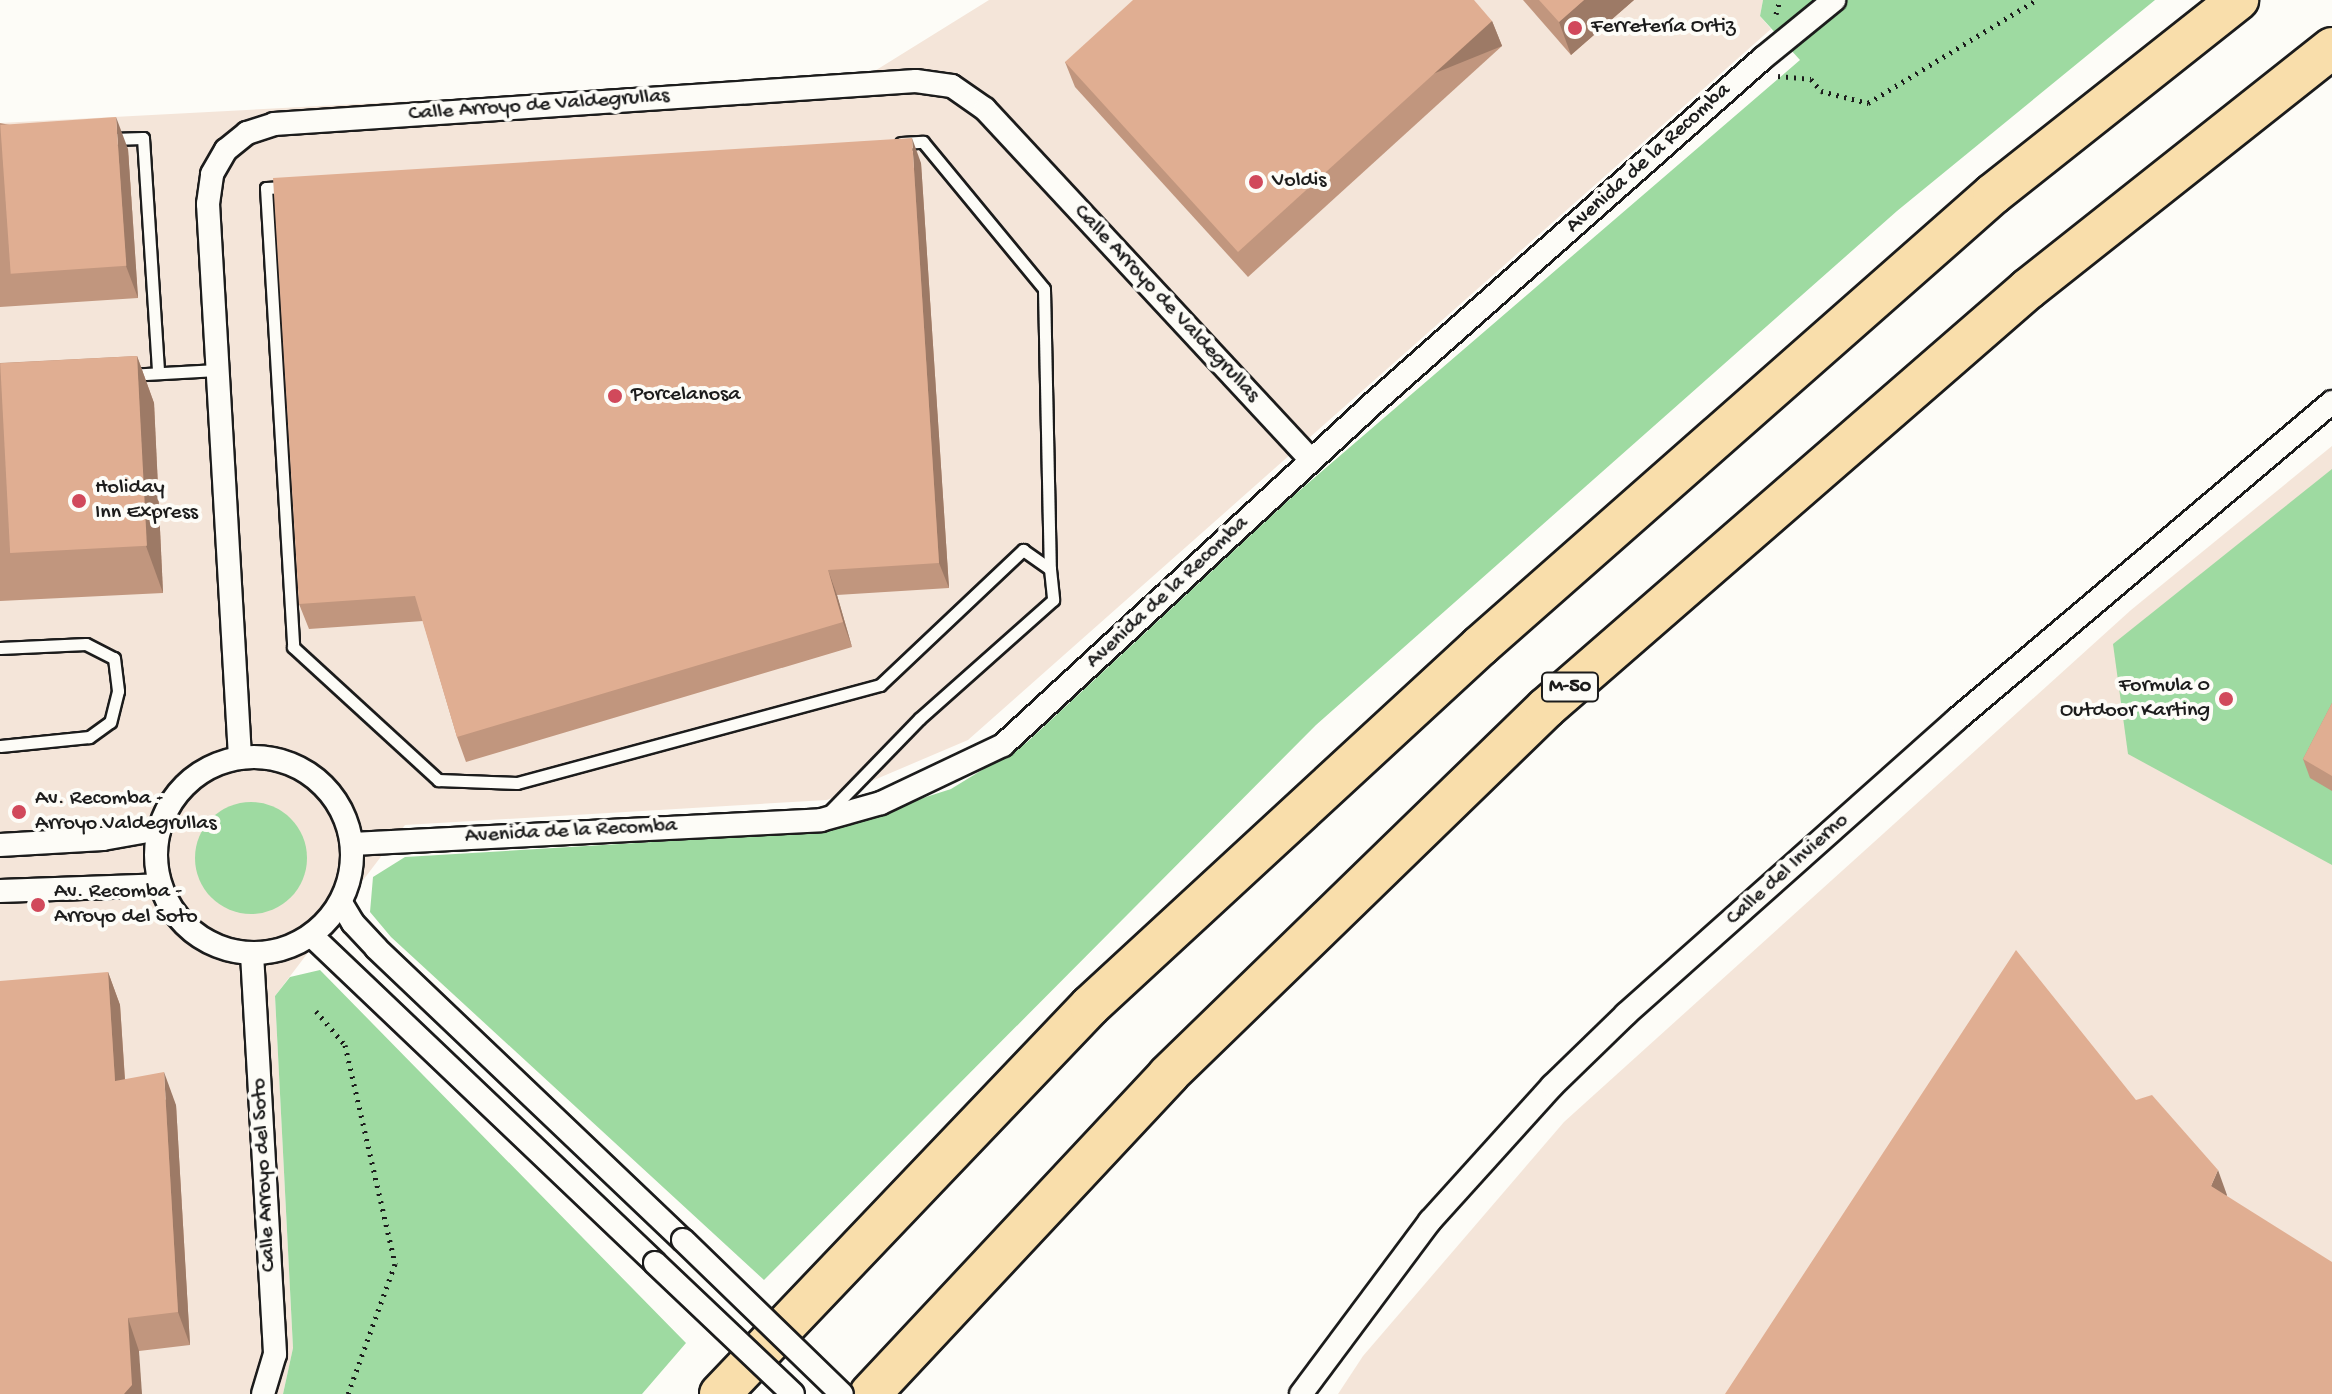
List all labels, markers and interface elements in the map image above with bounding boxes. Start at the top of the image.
place label: Ferretería Ortiz [1591,15,1735,41]
marker: Ferretería Ortiz [1566,19,1584,37]
street label: Avenida de la Recomba [1561,78,1737,240]
street label: Calle Arroyo de Valdegrullas [408,84,670,128]
place label: Voldis [1272,169,1326,195]
marker: Voldis [1247,173,1265,191]
street label: Calle Arroyo de Valdegrullas [1067,199,1265,409]
place label: Porcelanosa [631,383,740,409]
marker: Porcelanosa [606,387,624,405]
place label: Holiday Inn Express [95,475,198,526]
marker: Holiday Inn Express [70,492,88,510]
street label: Avenida de la Recomba [1081,511,1255,675]
road number: M-50 [1540,671,1600,703]
place label: Formula 0 Outdoor Karting [2060,673,2210,724]
marker: Formula 0 Outdoor Karting [2217,690,2235,708]
place label: Av. Recomba - Arroyo Valdegrullas [35,786,217,838]
marker: Av. Recomba - Arroyo Valdegrullas [10,803,28,821]
street label: Calle del Invierno [1721,808,1855,932]
street label: Avenida de la Recomba [464,813,678,851]
place label: Av. Recomba - Arroyo del Soto [54,879,198,930]
marker: Av. Recomba - Arroyo del Soto [29,896,47,914]
street label: Calle Arroyo del Soto [247,1077,283,1273]

